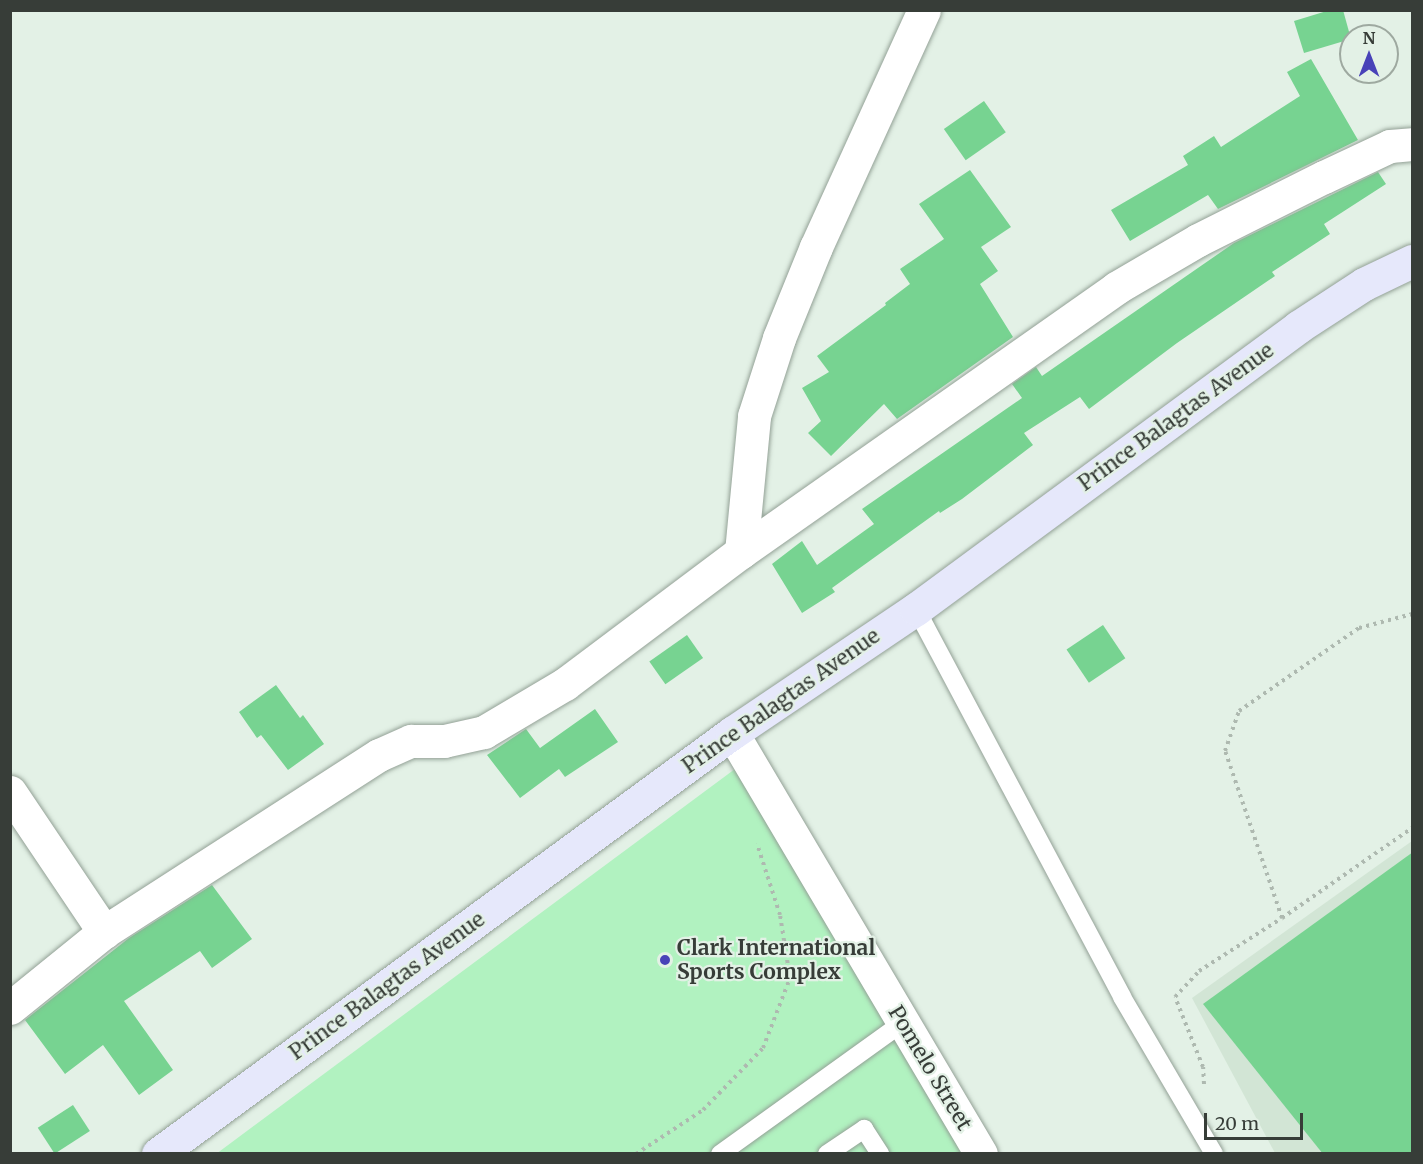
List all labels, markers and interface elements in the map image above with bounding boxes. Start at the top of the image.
north arrow [1339,24,1399,84]
text: N [1363,28,1375,48]
street label: Prince Balagtas Avenue [1073,338,1279,496]
street label: Prince Balagtas Avenue [677,623,885,779]
street label: Prince Balagtas Avenue [284,907,490,1065]
place label: Clark International Sports Complex [677,935,875,985]
marker: Clark International Sports Complex [658,953,672,967]
street label: Pomelo Street [883,1001,977,1135]
scale bar [1207,1101,1306,1139]
text: 20 m [1215,1112,1259,1135]

